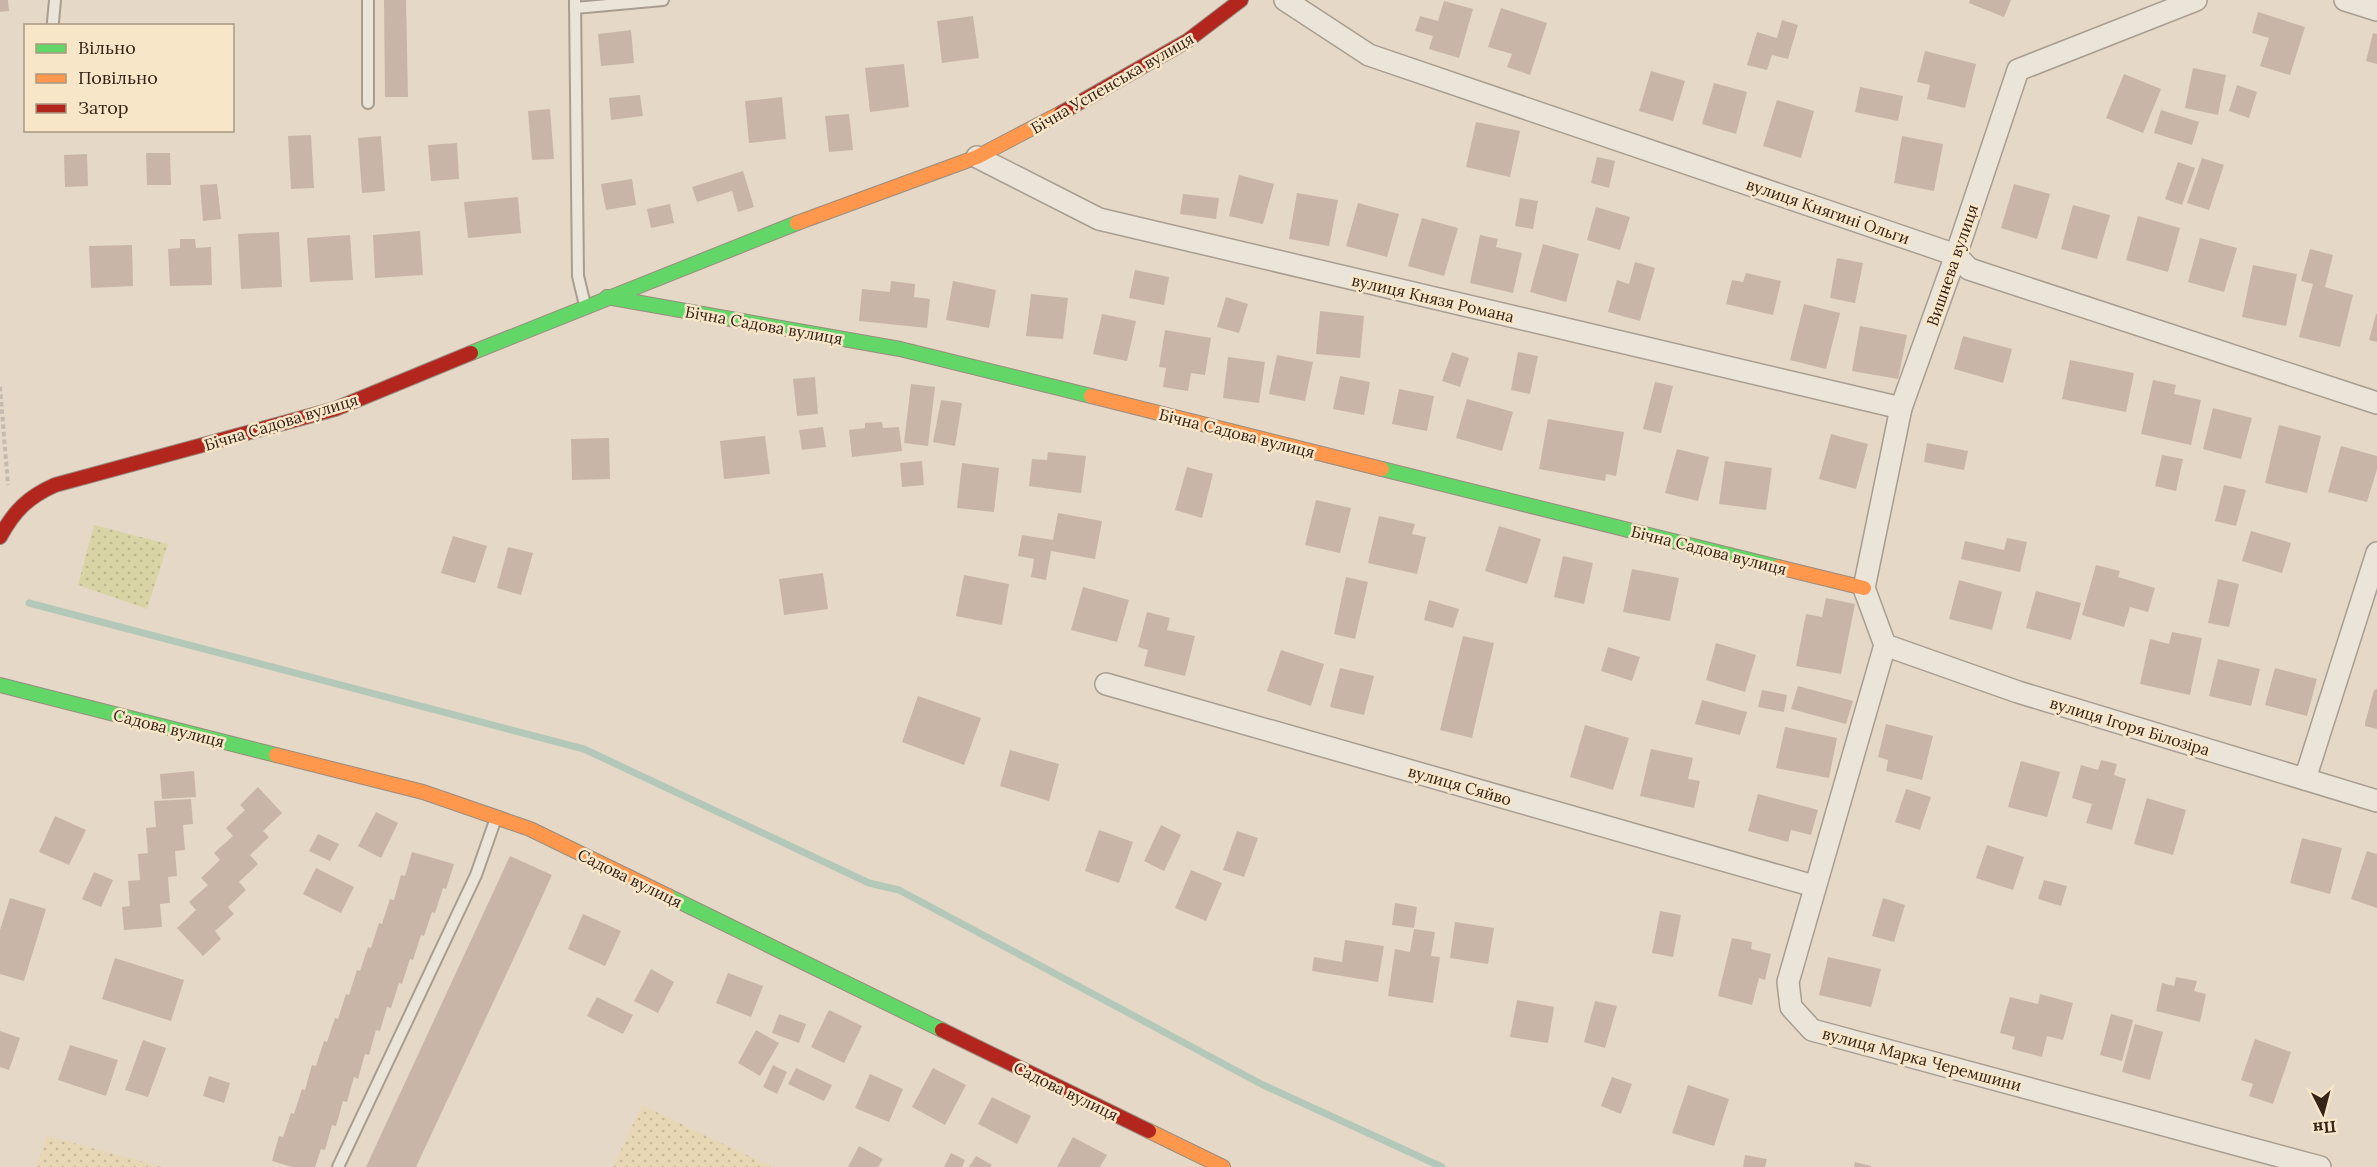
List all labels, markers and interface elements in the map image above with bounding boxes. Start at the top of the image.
legend [24,24,234,132]
street label: Бічна Успенська вулиця [1027,28,1197,138]
text: Вільно [78,36,136,59]
text: Повільно [78,66,158,89]
text: Затор [78,96,129,119]
street label: вулиця Княгині Ольги [1744,174,1912,248]
street label: Вишнева вулиця [1922,201,1982,329]
street label: вулиця Князя Романа [1350,270,1516,326]
street label: Бічна Садова вулиця [684,301,844,349]
street label: Бічна Садова вулиця [202,389,360,455]
street label: Бічна Садова вулиця [1157,404,1317,462]
street label: Бічна Садова вулиця [1629,521,1789,579]
street label: вулиця Ігоря Білозіра [2048,692,2212,760]
street label: Садова вулиця [111,705,227,751]
street label: вулиця Сяйво [1406,761,1514,809]
street label: Садова вулиця [574,844,686,912]
street label: вулиця Марка Черемшини [1820,1023,2024,1095]
street label: Садова вулиця [1010,1057,1122,1125]
north arrow [2293,1083,2353,1143]
text: Пн [2312,1117,2337,1139]

